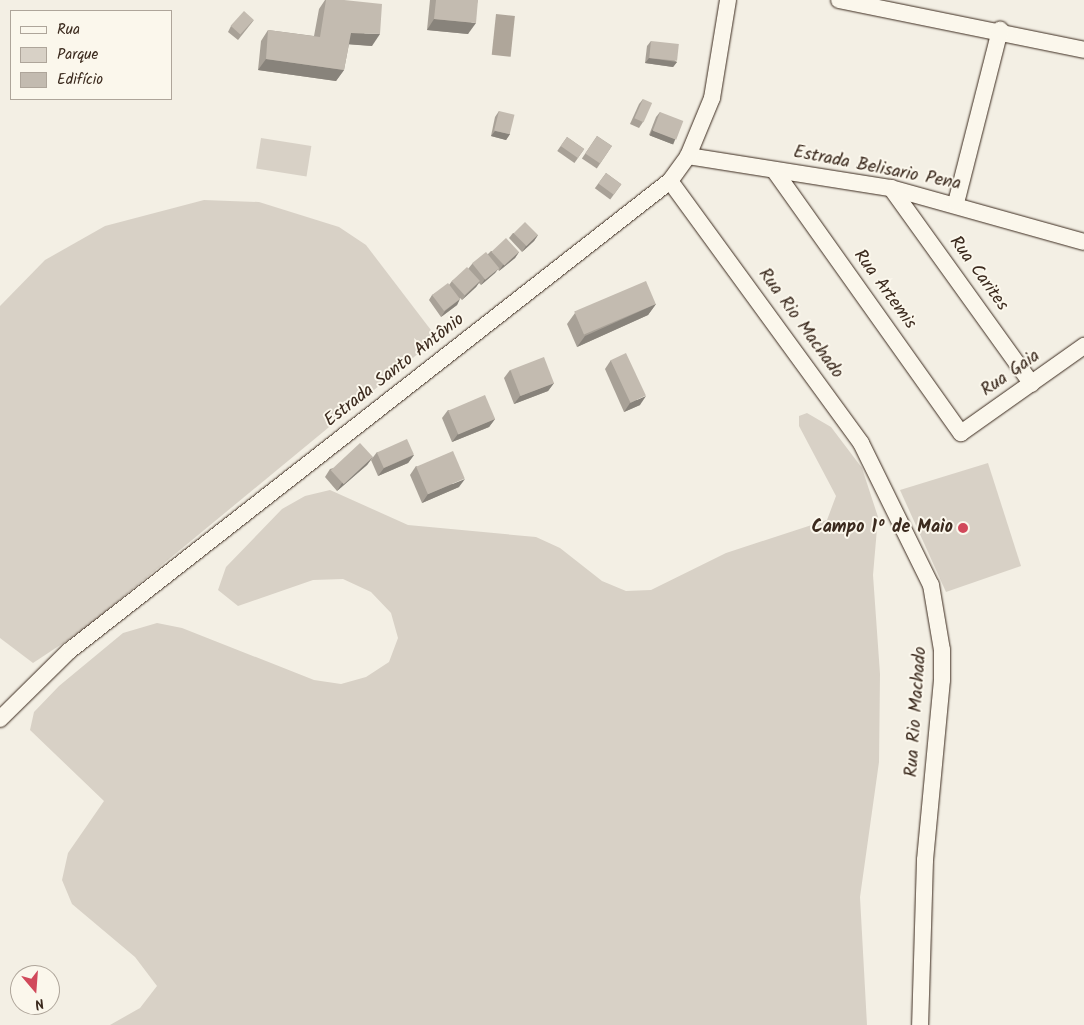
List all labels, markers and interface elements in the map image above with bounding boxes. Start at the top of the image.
legend [10,10,172,100]
text: Rua [57,18,80,42]
text: Parque [57,43,98,67]
text: Edifício [57,68,103,92]
street label: Estrada Belisario Pena [791,142,963,196]
street label: Rua Carites [944,232,1012,316]
street label: Rua Artemis [848,246,920,334]
street label: Rua Rio Machado [753,265,847,383]
street label: Estrada Santo Antônio [321,310,469,432]
street label: Rua Gaia [977,346,1045,402]
place label: Campo 1º de Maio [812,517,953,539]
marker: Campo 1º de Maio [957,522,969,534]
street label: Rua Rio Machado [902,646,932,778]
north arrow [10,965,60,1015]
text: N [32,991,47,1015]

